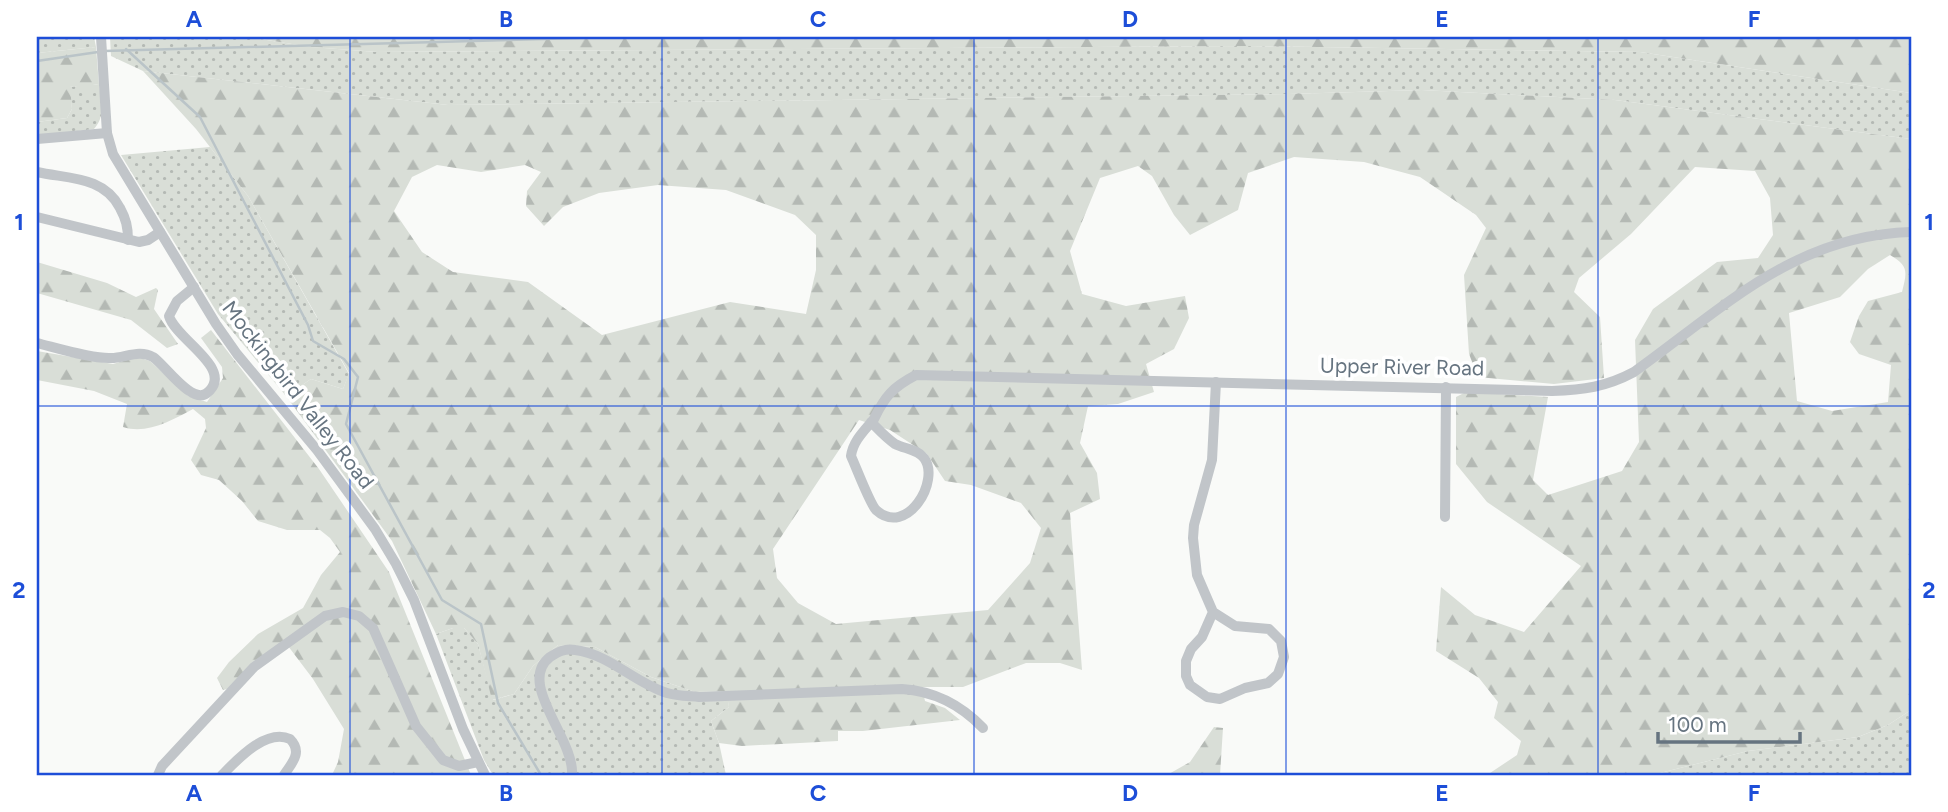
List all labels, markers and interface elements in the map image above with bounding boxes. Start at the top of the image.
text: A [186,5,203,33]
text: B [499,5,513,33]
text: C [810,5,827,33]
text: D [1122,5,1138,33]
text: E [1435,5,1449,33]
text: F [1748,5,1761,33]
text: 1 [14,208,24,236]
text: 1 [1924,208,1934,236]
street label: Mockingbird Valley Road [217,296,380,494]
street label: Upper River Road [1320,353,1484,380]
text: 2 [12,576,26,604]
text: 2 [1922,576,1936,604]
scale bar [1658,700,1799,744]
text: 100 m [1668,712,1727,737]
text: A [186,779,203,807]
text: B [499,779,513,807]
text: C [810,779,827,807]
text: D [1122,779,1138,807]
text: E [1435,779,1449,807]
text: F [1748,779,1761,807]

